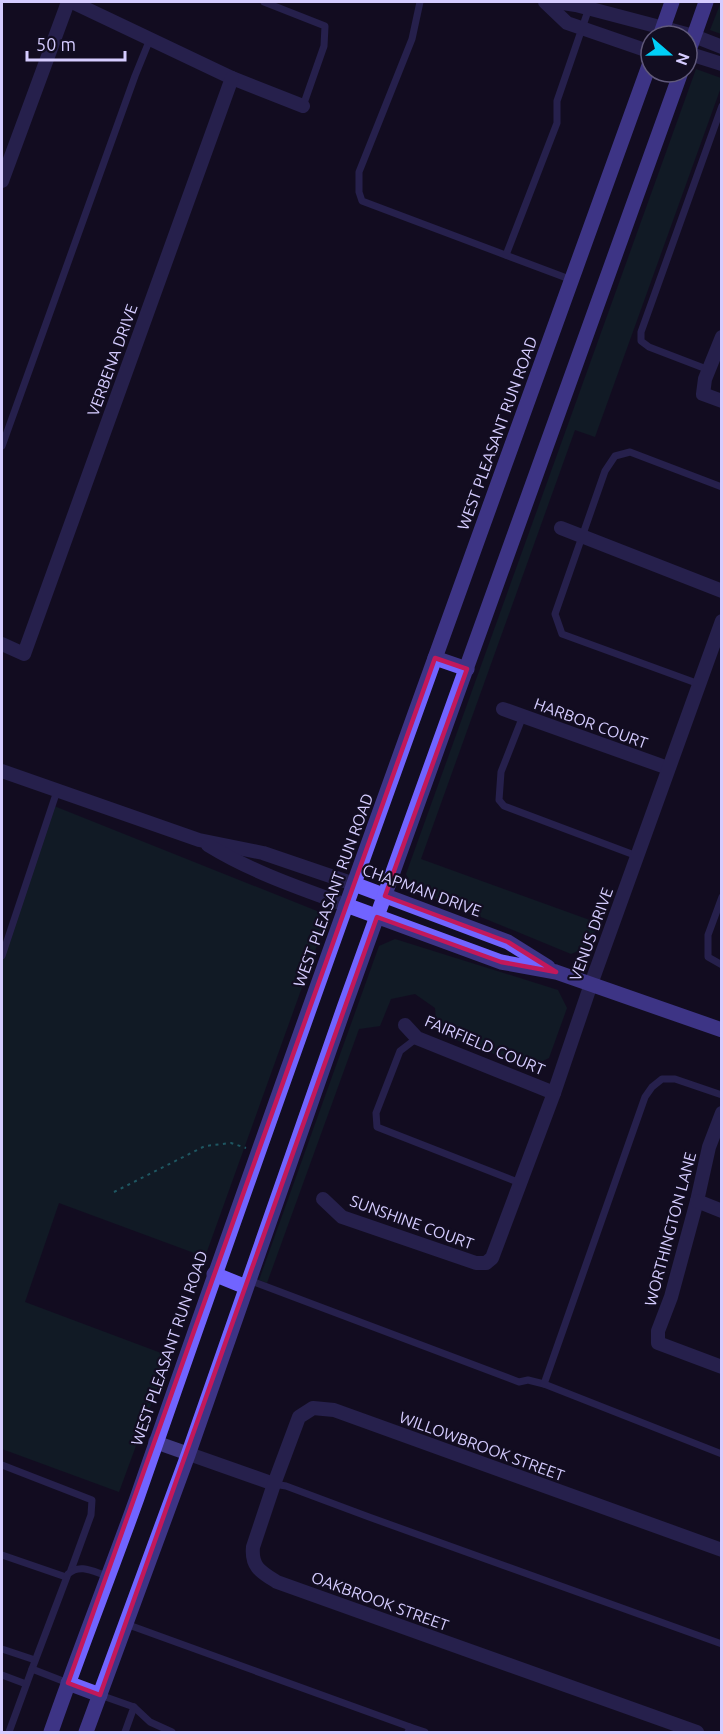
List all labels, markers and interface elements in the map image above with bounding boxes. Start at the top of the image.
scale bar [27,24,124,62]
north arrow [639,24,699,84]
text: 50 m [36,34,76,54]
text: N [673,50,694,68]
street label: VERBENA DRIVE [83,301,141,419]
street label: WEST PLEASANT RUN ROAD [453,334,541,532]
street label: HARBOR COURT [532,694,650,752]
street label: WEST PLEASANT RUN ROAD [289,791,377,989]
street label: CHAPMAN DRIVE [360,860,484,920]
street label: VENUS DRIVE [566,885,616,983]
street label: FAIRFIELD COURT [422,1012,548,1078]
street label: WORTHINGTON LANE [641,1150,699,1308]
street label: SUNSHINE COURT [348,1191,476,1253]
street label: WEST PLEASANT RUN ROAD [127,1248,211,1448]
street label: WILLOWBROOK STREET [397,1408,567,1484]
street label: OAKBROOK STREET [309,1568,451,1634]

